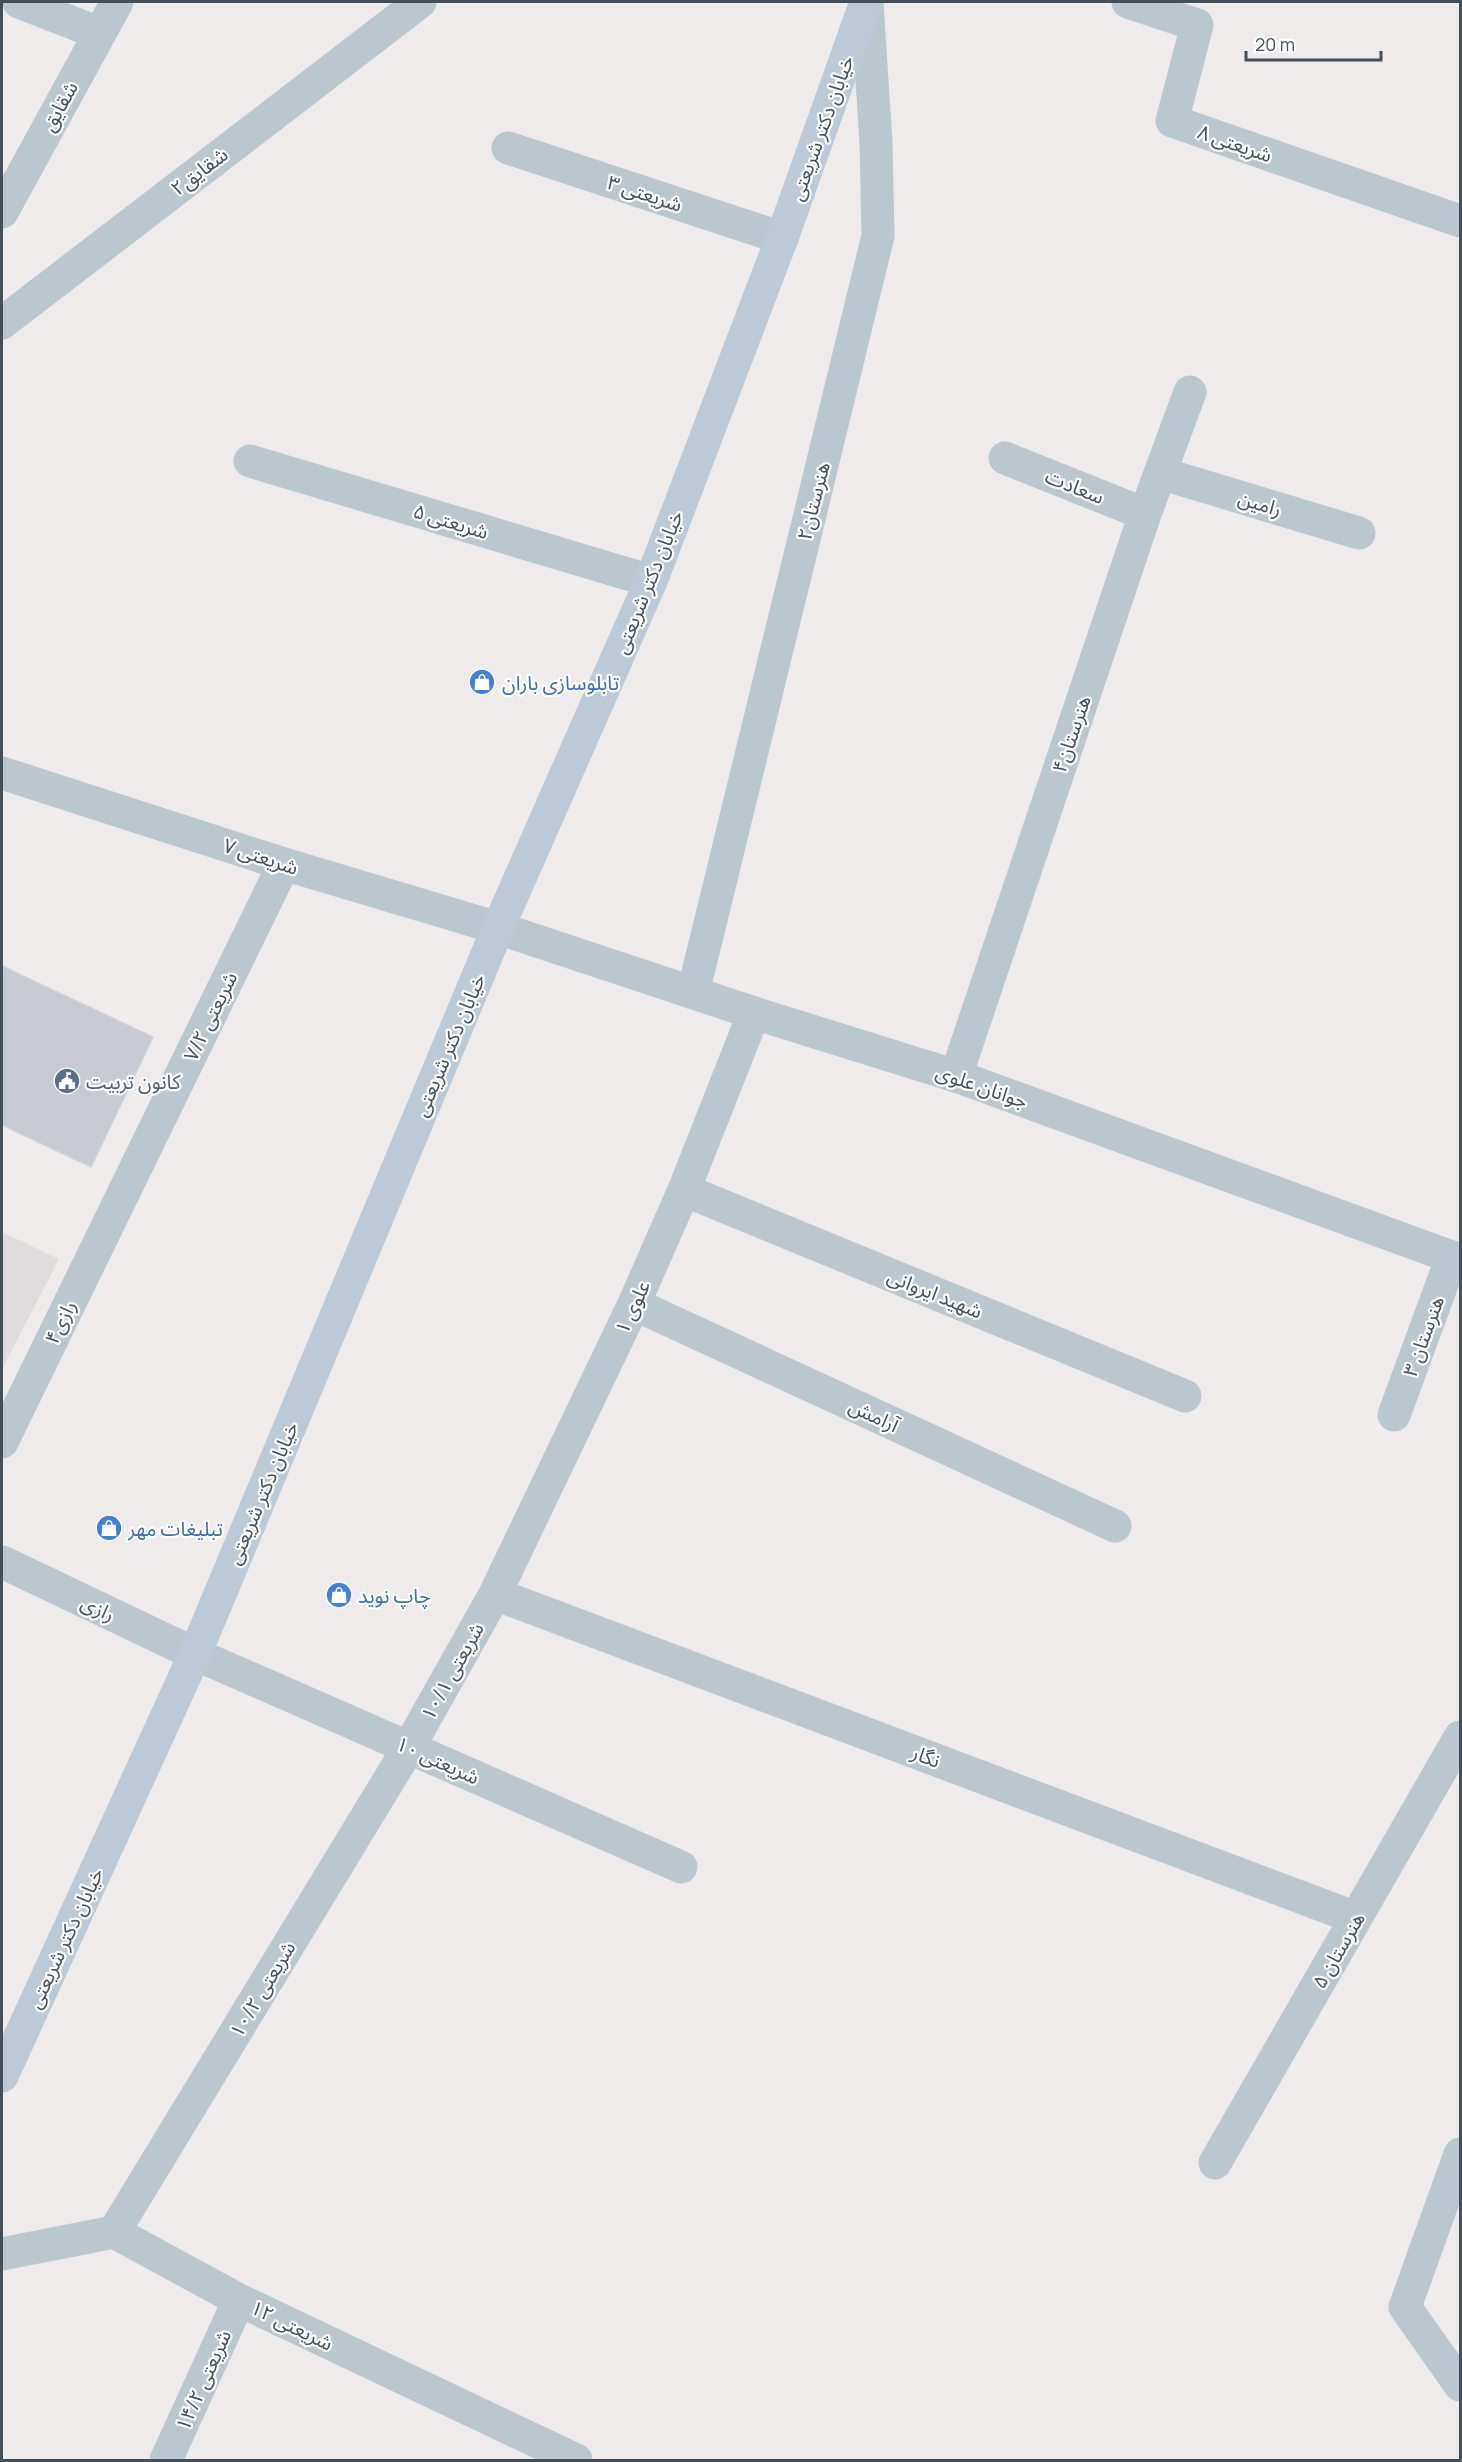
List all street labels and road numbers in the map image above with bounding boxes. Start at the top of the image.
street label: خیابان دکتر شریعتی [782,52,860,204]
street label: شقایق [34,76,84,136]
street label: شریعتی ۸ [1194,118,1276,168]
street label: شقایق۲ [165,141,233,201]
street label: شریعتی ۳ [604,168,686,218]
street label: هنرستان۲ [790,459,836,543]
street label: سعادت [1042,462,1108,510]
street label: رامین [1235,484,1285,522]
street label: شریعتی ۵ [410,497,492,545]
street label: خیابان دکتر شریعتی [607,506,689,658]
street label: هنرستان۴ [1045,692,1097,776]
street label: ۷ شریعتی [220,831,302,881]
street label: شریعتی ۷/۲ [177,967,243,1065]
street label: خیابان دکتر شریعتی [407,969,491,1121]
street label: جوانان علوی [932,1058,1032,1114]
street label: شهید ایروانی [883,1262,987,1324]
street label: علوی ۱ [608,1276,656,1338]
street label: هنرستان ۳ [1396,1292,1450,1380]
street label: رازی۴ [38,1296,82,1348]
street label: آرامش [845,1392,904,1439]
street label: خیابان دکتر شریعتی [220,1417,304,1569]
street label: رازی [77,1589,119,1627]
street label: شریعتی ۱۰/۱ [414,1617,490,1725]
street label: شریعتی ۱۰ [392,1730,484,1790]
street label: نگار [907,1738,944,1774]
street label: خیابان دکتر شریعتی [20,1863,110,2013]
street label: هنرستان ۵ [1305,1907,1371,1993]
street label: شریعتی ۱۰/۲ [223,1936,301,2042]
street label: شریعتی ۱۲ [246,2293,338,2357]
street label: شریعتی ۱۴/۲ [169,2325,237,2435]

